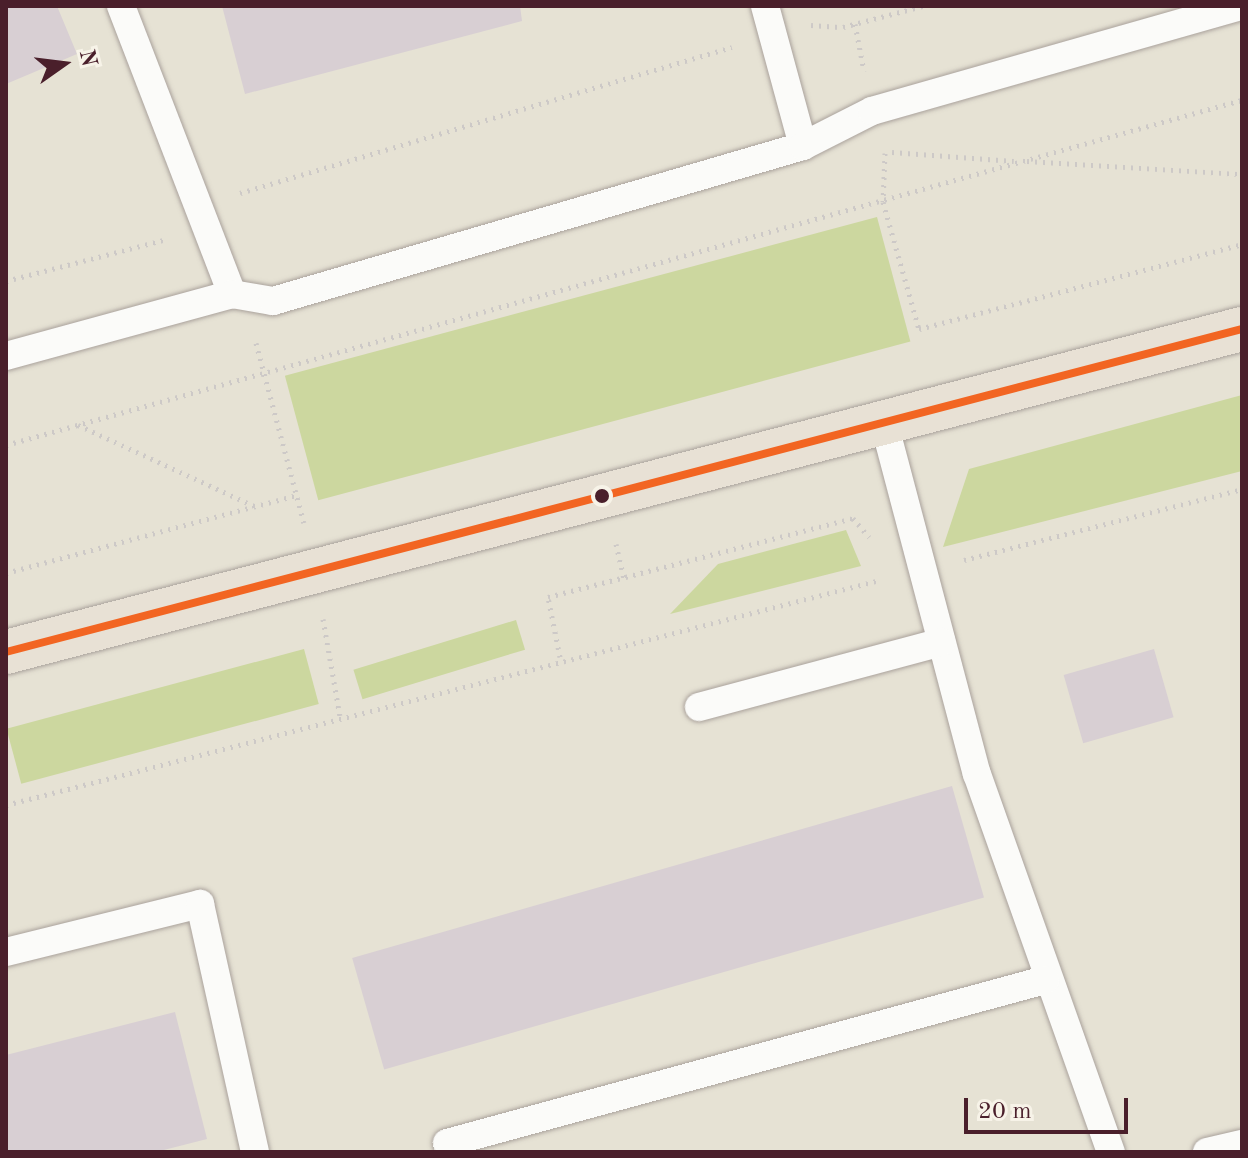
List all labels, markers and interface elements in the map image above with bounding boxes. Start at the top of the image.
north arrow [24,24,104,104]
text: N [75,47,100,69]
unlabelled marker [594,488,610,504]
scale bar [968,1082,1132,1132]
text: 20 m [978,1100,1032,1124]

